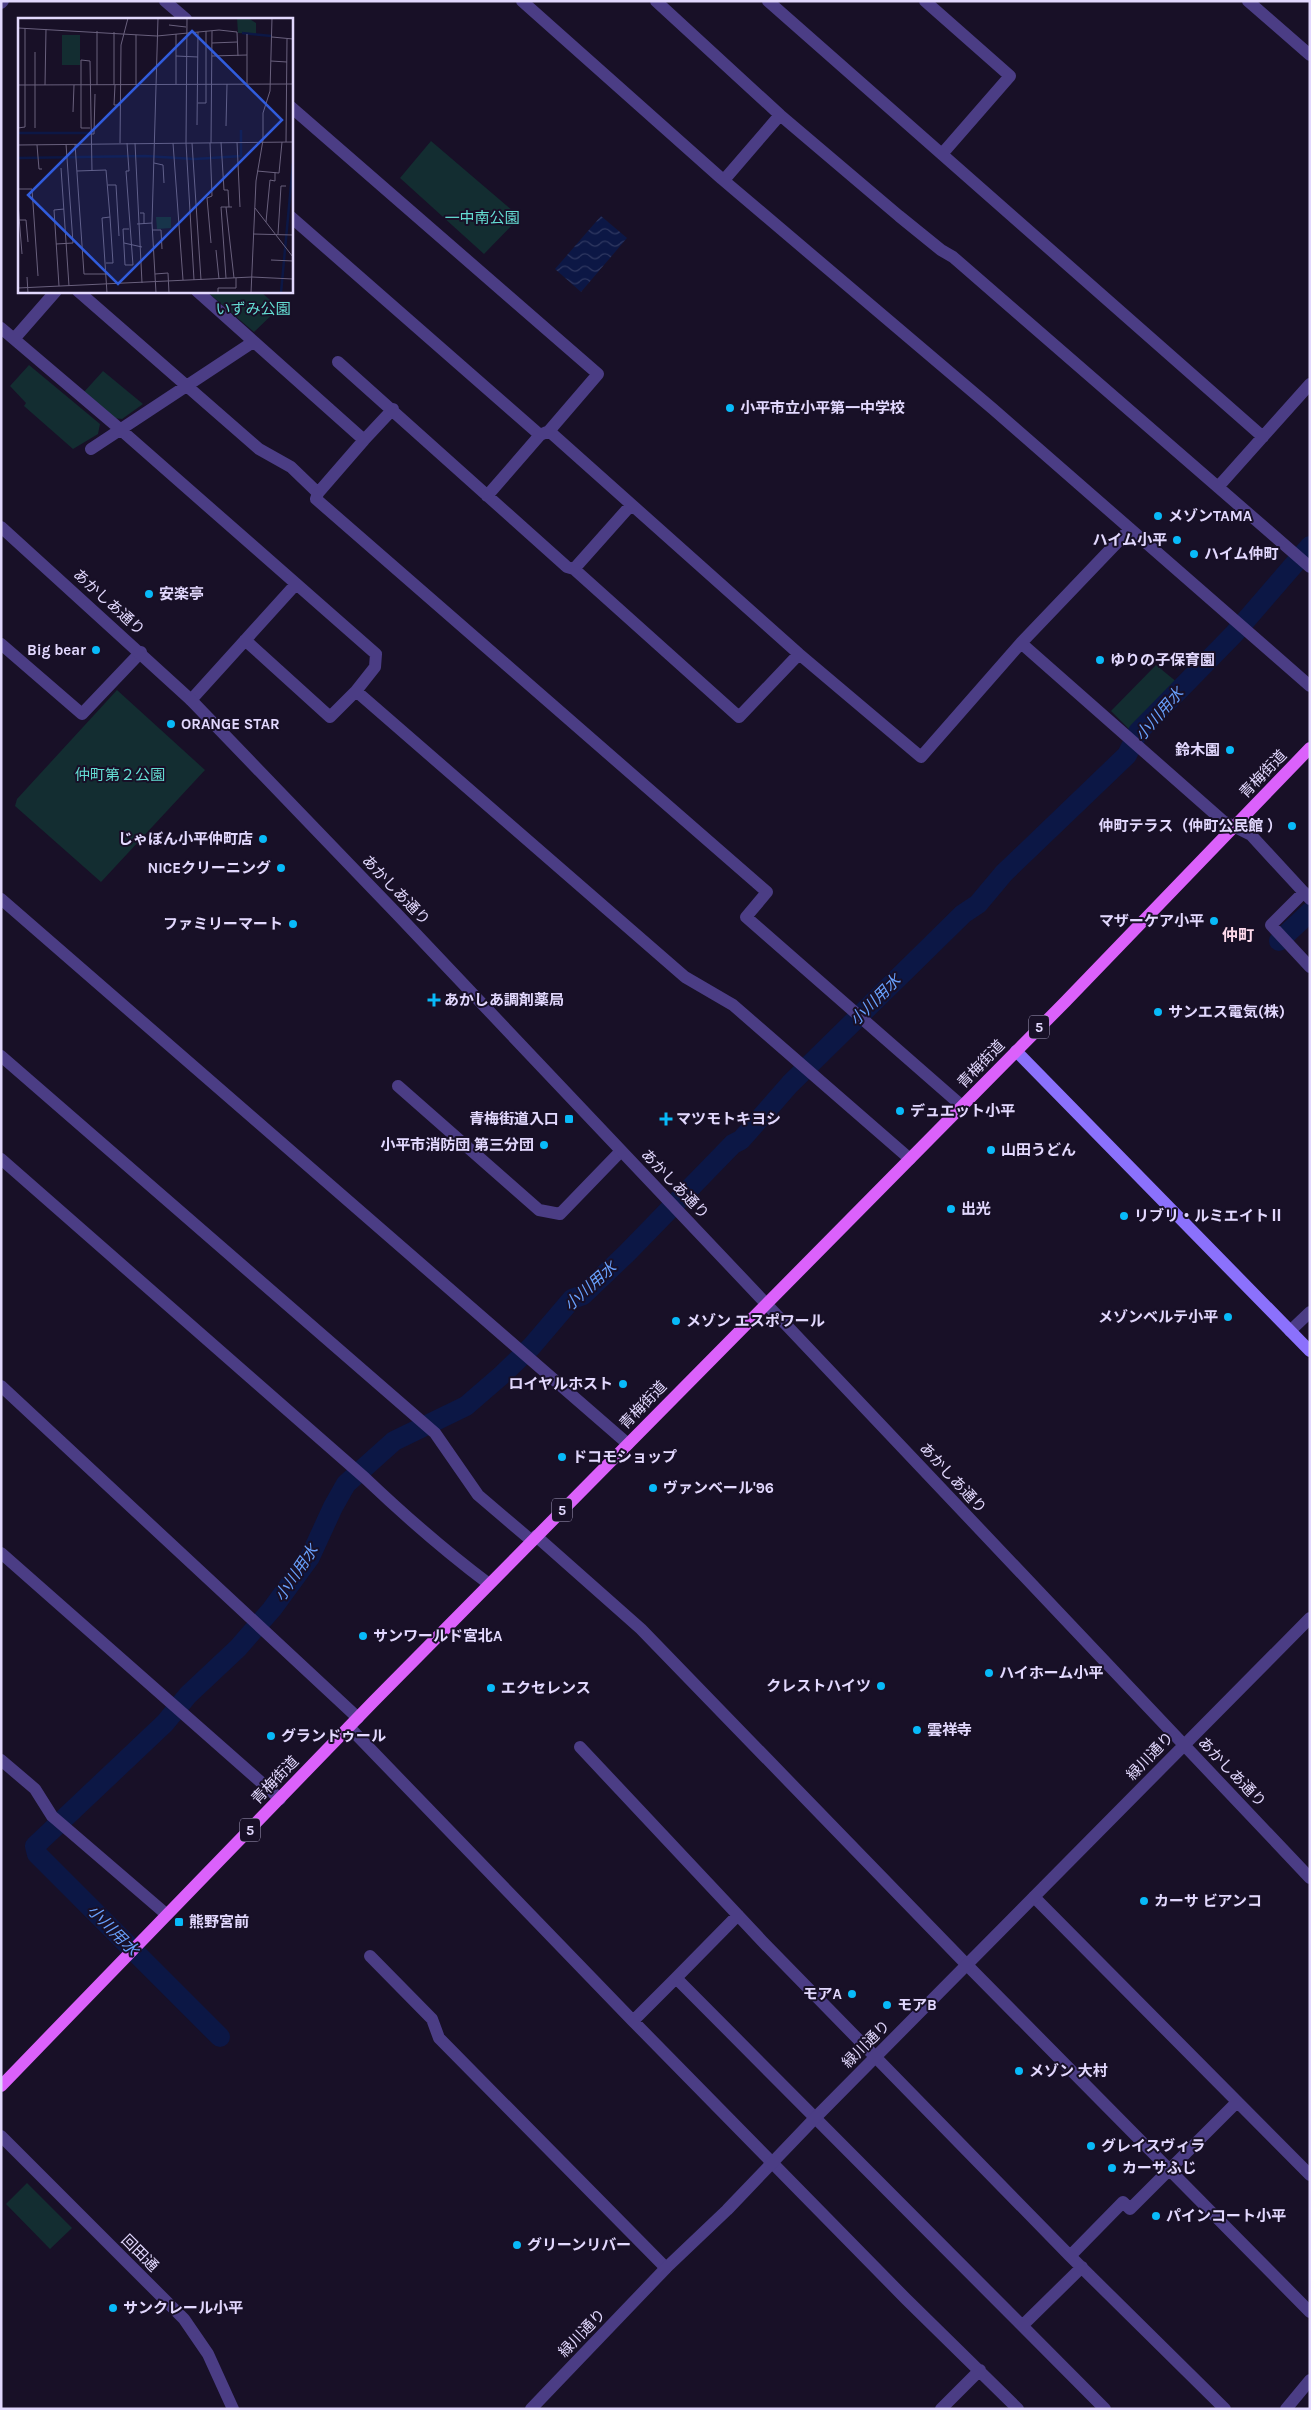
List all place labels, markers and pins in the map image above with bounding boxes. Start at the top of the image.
place label: 小平市立小平第一中学校 [740,399,905,417]
marker: 小平市立小平第一中学校 [724,402,736,414]
place label: メゾンTAMA [1168,507,1253,525]
marker: メゾンTAMA [1152,510,1164,522]
place label: ハイム小平 [1093,531,1167,549]
marker: ハイム小平 [1171,534,1183,546]
place label: ハイム仲町 [1204,545,1278,563]
marker: ハイム仲町 [1188,548,1200,560]
place label: 安楽亭 [159,585,204,603]
marker: 安楽亭 [143,588,155,600]
place label: Big bear [27,641,86,659]
marker: Big bear [90,644,102,656]
place label: ゆりの子保育園 [1110,651,1215,669]
marker: ゆりの子保育園 [1094,654,1106,666]
place label: ORANGE STAR [181,715,280,733]
marker: ORANGE STAR [165,718,177,730]
place label: 鈴木園 [1175,741,1220,759]
marker: 鈴木園 [1224,744,1236,756]
place label: 仲町テラス（仲町公民館 ） [1099,817,1282,835]
marker: 仲町テラス（仲町公民館 ） [1286,820,1298,832]
place label: じゃぼん小平仲町店 [118,830,253,848]
marker: じゃぼん小平仲町店 [257,833,269,845]
place label: NICEクリーニング [147,859,271,877]
marker: NICEクリーニング [275,862,287,874]
place label: マザーケア小平 [1099,912,1204,930]
place label: ファミリーマート [163,915,283,933]
marker: マザーケア小平 [1208,915,1220,927]
marker: ファミリーマート [287,918,299,930]
place label: あかしあ調剤薬局 [444,991,564,1009]
marker: あかしあ調剤薬局 [428,994,440,1006]
place label: サンエス電気(株) [1168,1003,1285,1021]
marker: サンエス電気(株) [1152,1006,1164,1018]
place label: デュエット小平 [910,1102,1015,1120]
marker: デュエット小平 [894,1105,906,1117]
place label: 青梅街道入口 [469,1110,559,1128]
place label: マツモトキヨシ [676,1110,781,1128]
marker: 青梅街道入口 [563,1113,575,1125]
marker: マツモトキヨシ [660,1113,672,1125]
place label: 小平市消防団 第三分団 [380,1136,534,1154]
marker: 小平市消防団 第三分団 [538,1139,550,1151]
place label: 山田うどん [1001,1141,1076,1159]
marker: 山田うどん [985,1144,997,1156]
place label: 出光 [961,1200,991,1218]
marker: 出光 [945,1203,957,1215]
place label: リブリ・ルミエイトⅡ [1134,1207,1284,1225]
marker: リブリ・ルミエイトⅡ [1118,1210,1130,1222]
place label: メゾンベルテ小平 [1098,1308,1218,1326]
marker: メゾンベルテ小平 [1222,1311,1234,1323]
place label: メゾン エスポワール [686,1312,825,1330]
marker: メゾン エスポワール [670,1315,682,1327]
place label: ロイヤルホスト [508,1375,613,1393]
marker: ロイヤルホスト [617,1378,629,1390]
place label: ドコモショップ [572,1448,677,1466]
marker: ドコモショップ [556,1451,568,1463]
place label: ヴァンベール'96 [663,1479,774,1497]
marker: ヴァンベール'96 [647,1482,659,1494]
place label: サンワールド宮北A [373,1627,503,1645]
marker: サンワールド宮北A [357,1630,369,1642]
place label: ハイホーム小平 [999,1664,1103,1682]
marker: ハイホーム小平 [983,1667,995,1679]
place label: クレストハイツ [766,1677,871,1695]
place label: エクセレンス [501,1679,591,1697]
marker: クレストハイツ [875,1680,887,1692]
marker: エクセレンス [485,1682,497,1694]
place label: 雲祥寺 [927,1721,972,1739]
marker: 雲祥寺 [911,1724,923,1736]
place label: グランドゥール [281,1727,386,1745]
marker: グランドゥール [265,1730,277,1742]
place label: カーサ ビアンコ [1154,1892,1262,1910]
marker: カーサ ビアンコ [1138,1895,1150,1907]
place label: 熊野宮前 [189,1913,249,1931]
marker: 熊野宮前 [173,1916,185,1928]
place label: モアA [803,1985,843,2003]
marker: モアA [846,1988,858,2000]
place label: モアB [897,1996,937,2014]
marker: モアB [881,1999,893,2011]
place label: メゾン 大村 [1029,2062,1108,2080]
marker: メゾン 大村 [1013,2065,1025,2077]
place label: グレイスヴィラ [1101,2137,1206,2155]
marker: グレイスヴィラ [1085,2140,1097,2152]
place label: カーサふじ [1122,2159,1197,2177]
marker: カーサふじ [1106,2162,1118,2174]
place label: パインコート小平 [1166,2207,1286,2225]
marker: パインコート小平 [1150,2210,1162,2222]
place label: グリーンリバー [527,2236,631,2254]
marker: グリーンリバー [511,2239,523,2251]
place label: サンクレール小平 [123,2299,243,2317]
marker: サンクレール小平 [107,2302,119,2314]

